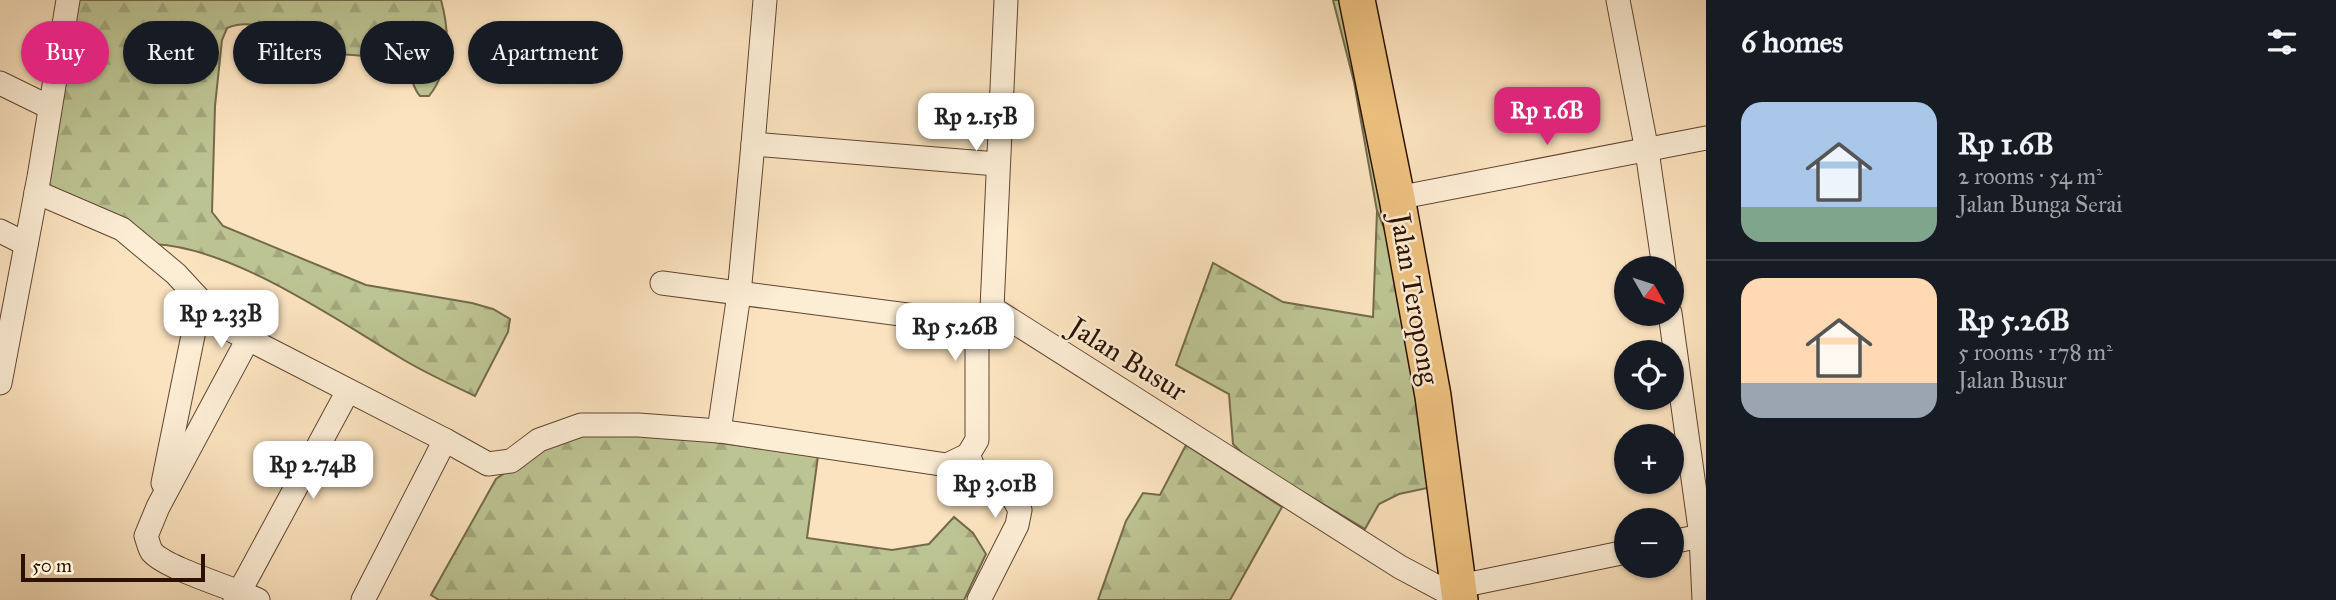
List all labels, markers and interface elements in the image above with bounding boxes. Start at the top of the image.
chip: Buy [21,21,109,84]
chip: Rent [123,21,219,84]
chip: Filters [233,21,346,84]
chip: New [360,21,454,84]
chip: Apartment [468,21,623,84]
icon: filters [2263,23,2301,61]
text: 6 homes [1741,24,1843,60]
pin: Rp 1.6B [1482,88,1612,147]
pin: Rp 2.15B [904,94,1048,153]
text: Rp 1.6B [1510,96,1584,124]
text: Rp 2.15B [934,102,1018,130]
text: Rp 1.6B [1958,126,2054,162]
icon: home [1797,130,1881,214]
text: 2 rooms · 54 m² [1958,162,2103,190]
text: Jalan Bunga Serai [1958,190,2123,218]
street label: Jalan Teropong [1382,208,1447,388]
north arrow [1614,256,1684,326]
map controls [1614,256,1684,578]
pin: Rp 2.33B [149,290,293,350]
text: Rp 2.33B [180,299,262,327]
text: Rp 5.26B [1958,302,2070,338]
pin: Rp 5.26B [883,304,1027,363]
icon: home [1797,306,1881,390]
street label: Jalan Busur [1060,308,1194,409]
text: Rp 5.26B [912,312,998,340]
text: 5 rooms · 178 m² [1958,338,2113,366]
button: locate [1614,340,1684,410]
text: Jalan Busur [1958,366,2067,394]
button: + [1614,424,1684,494]
pin: Rp 2.74B [241,442,385,501]
text: Rp 2.74B [269,450,357,478]
pin: Rp 3.01B [923,461,1067,520]
text: Rp 3.01B [953,469,1037,497]
button: − [1614,508,1684,578]
scale bar [21,551,205,583]
text: 50 m [32,554,72,577]

